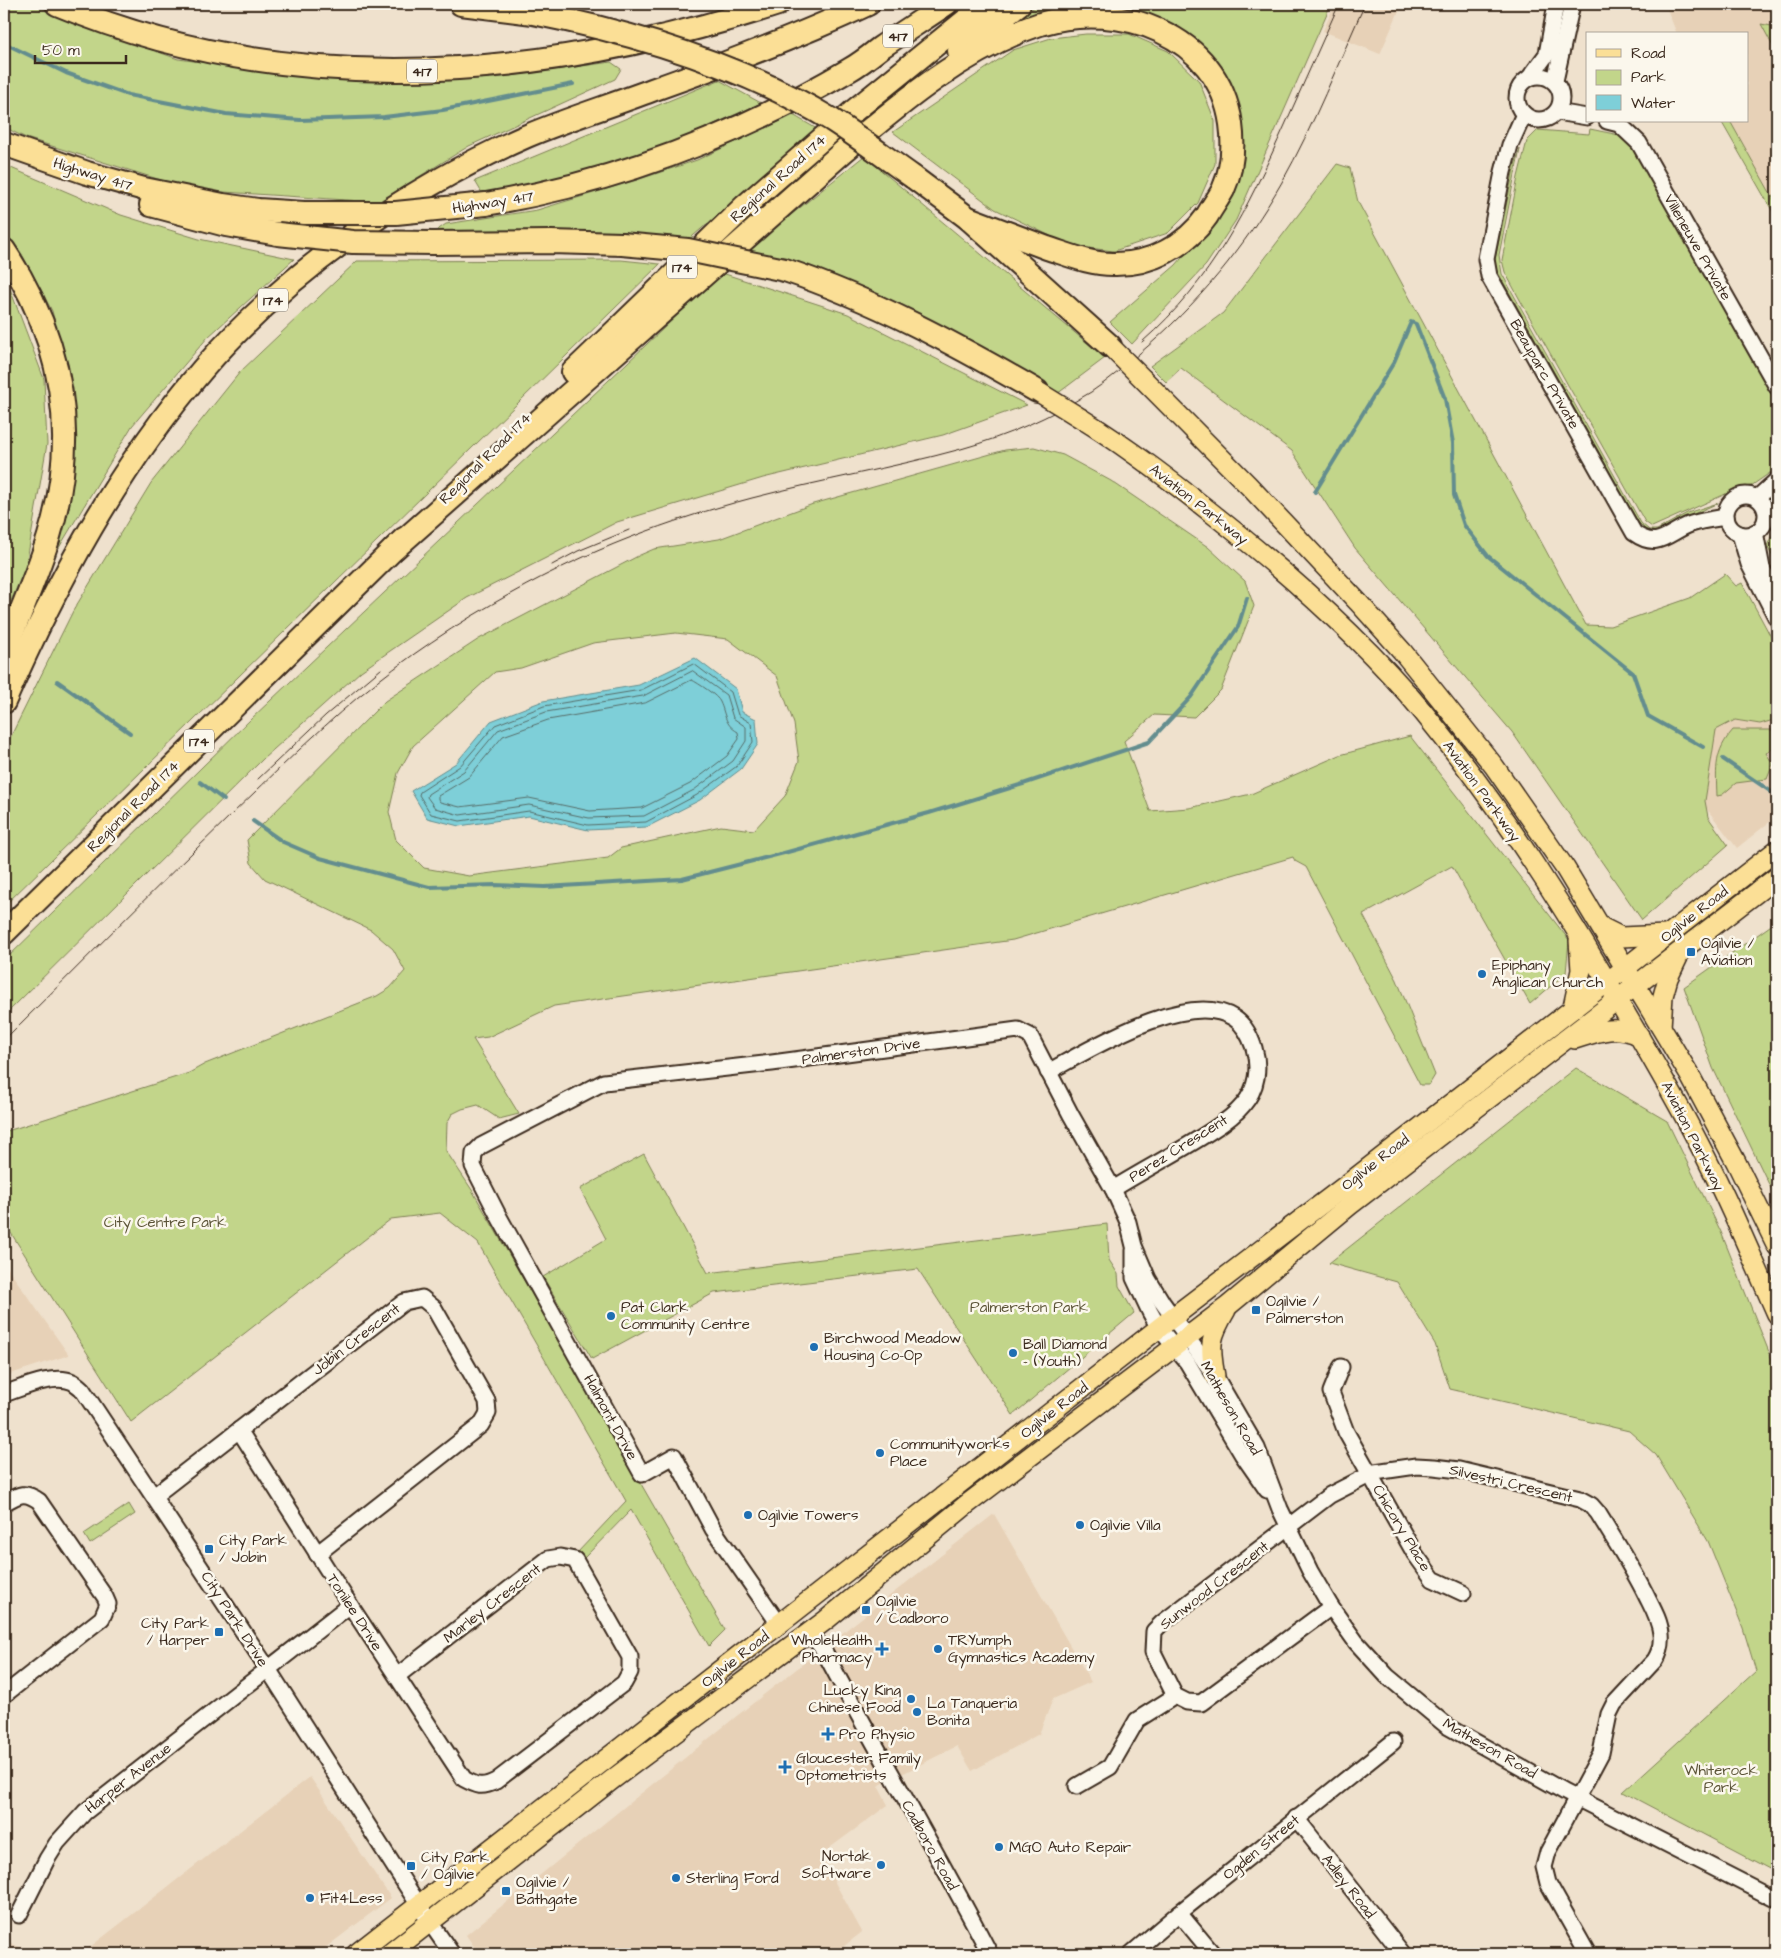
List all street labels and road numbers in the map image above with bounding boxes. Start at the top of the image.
road number: 417 [883,24,913,48]
road number: 417 [407,59,437,82]
street label: Regional Road 174 [726,130,832,228]
street label: Highway 417 [50,152,135,197]
street label: Highway 417 [451,186,535,220]
street label: Villeneuve Private [1659,190,1736,304]
road number: 174 [667,256,697,278]
road number: 174 [258,288,288,312]
street label: Beauparc Private [1505,316,1585,433]
street label: Regional Road 174 [435,408,537,510]
street label: Aviation Parkway [1144,459,1253,550]
road number: 174 [184,729,214,752]
street label: Aviation Parkway [1437,736,1525,847]
street label: Regional Road 174 [83,756,185,858]
street label: Ogilvie Road [1656,881,1734,948]
street label: Palmerston Drive [801,1033,922,1070]
street label: Aviation Parkway [1655,1078,1729,1195]
street label: Perez Crescent [1125,1110,1232,1187]
street label: Ogilvie Road [1337,1129,1415,1196]
street label: Jobin Crescent [308,1298,405,1380]
street label: Matheson Road [1195,1357,1266,1459]
street label: Halmont Drive [578,1371,643,1464]
street label: Ogilvie Road [1016,1377,1094,1444]
street label: Silvestri Crescent [1447,1459,1575,1508]
street label: Chicory Place [1366,1481,1436,1576]
street label: Sunwood Crescent [1155,1536,1273,1635]
street label: Marley Crescent [439,1559,546,1649]
street label: City Park Drive [195,1567,273,1672]
street label: Tonilee Drive [322,1570,387,1655]
street label: Ogilvie Road [697,1626,775,1693]
street label: Matheson Road [1439,1713,1541,1784]
street label: Harper Avenue [81,1738,176,1819]
street label: Cadboro Road [896,1796,963,1894]
street label: Ogden Street [1218,1810,1305,1886]
street label: Adley Road [1316,1850,1381,1924]

